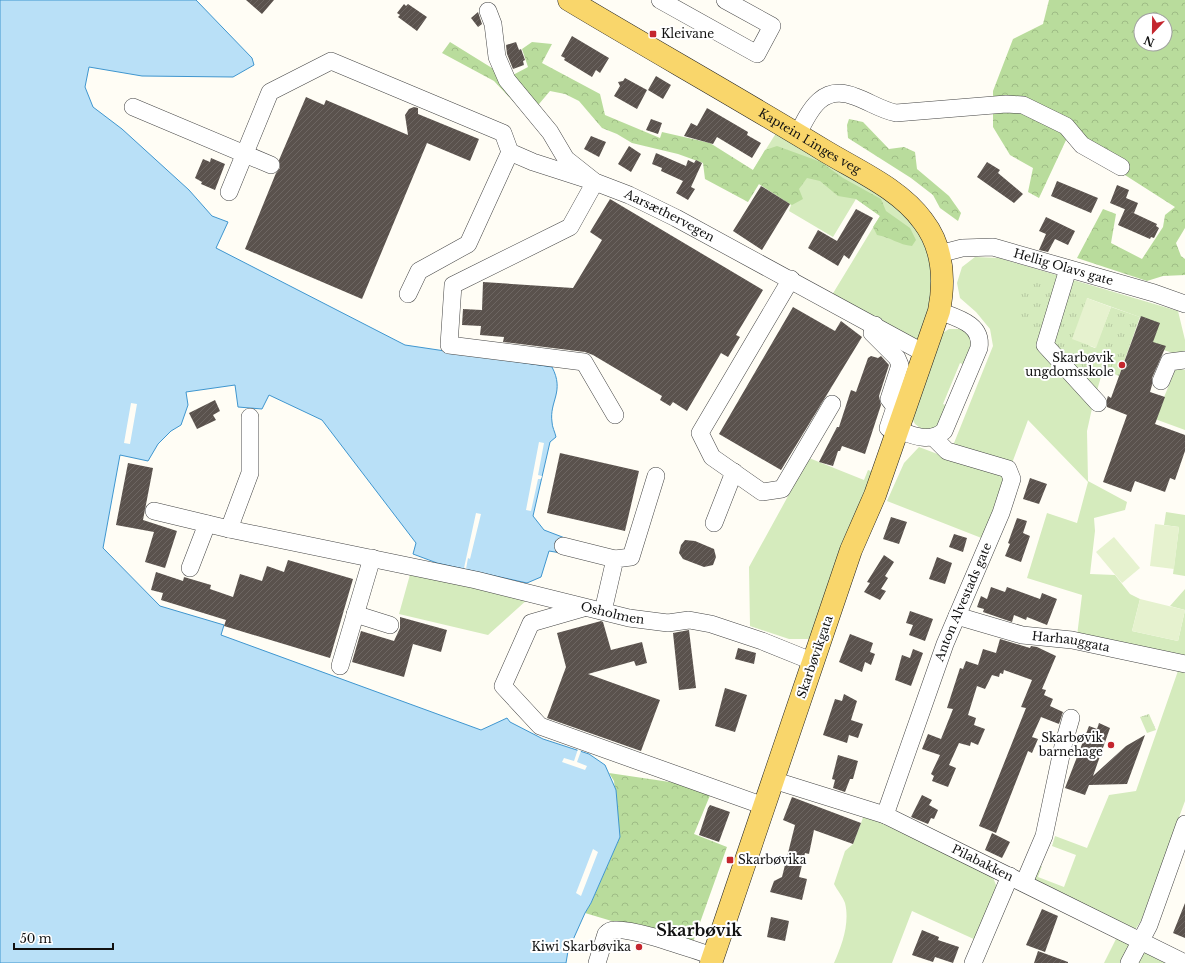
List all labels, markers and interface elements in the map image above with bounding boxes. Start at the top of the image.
north arrow [1133,12,1173,52]
place label: Kleivane [661,26,714,41]
marker: Kleivane [648,29,658,39]
text: N [1141,33,1157,50]
street label: Kaptein Linges veg [756,105,864,177]
street label: Aarsæthervegen [621,186,717,245]
street label: Hellig Olavs gate [1012,245,1115,288]
place label: Skarbøvik ungdomsskole [1025,350,1115,379]
marker: Skarbøvik ungdomsskole [1117,360,1127,370]
street label: Anton Alvestads gate [931,540,994,664]
street label: Osholmen [579,598,645,627]
street label: Skarbøvikgata [793,613,836,700]
street label: Harhauggata [1031,628,1112,655]
place label: Skarbøvik barnehage [1038,730,1104,759]
marker: Skarbøvik barnehage [1106,740,1116,750]
street label: Pilabakken [949,841,1016,884]
place label: Skarbøvika [738,852,807,867]
marker: Skarbøvika [725,855,735,865]
district label: Skarbøvik [656,920,742,940]
scale bar [14,925,113,951]
text: 50 m [20,931,52,946]
place label: Kiwi Skarbøvika [531,939,631,954]
marker: Kiwi Skarbøvika [634,942,644,952]

